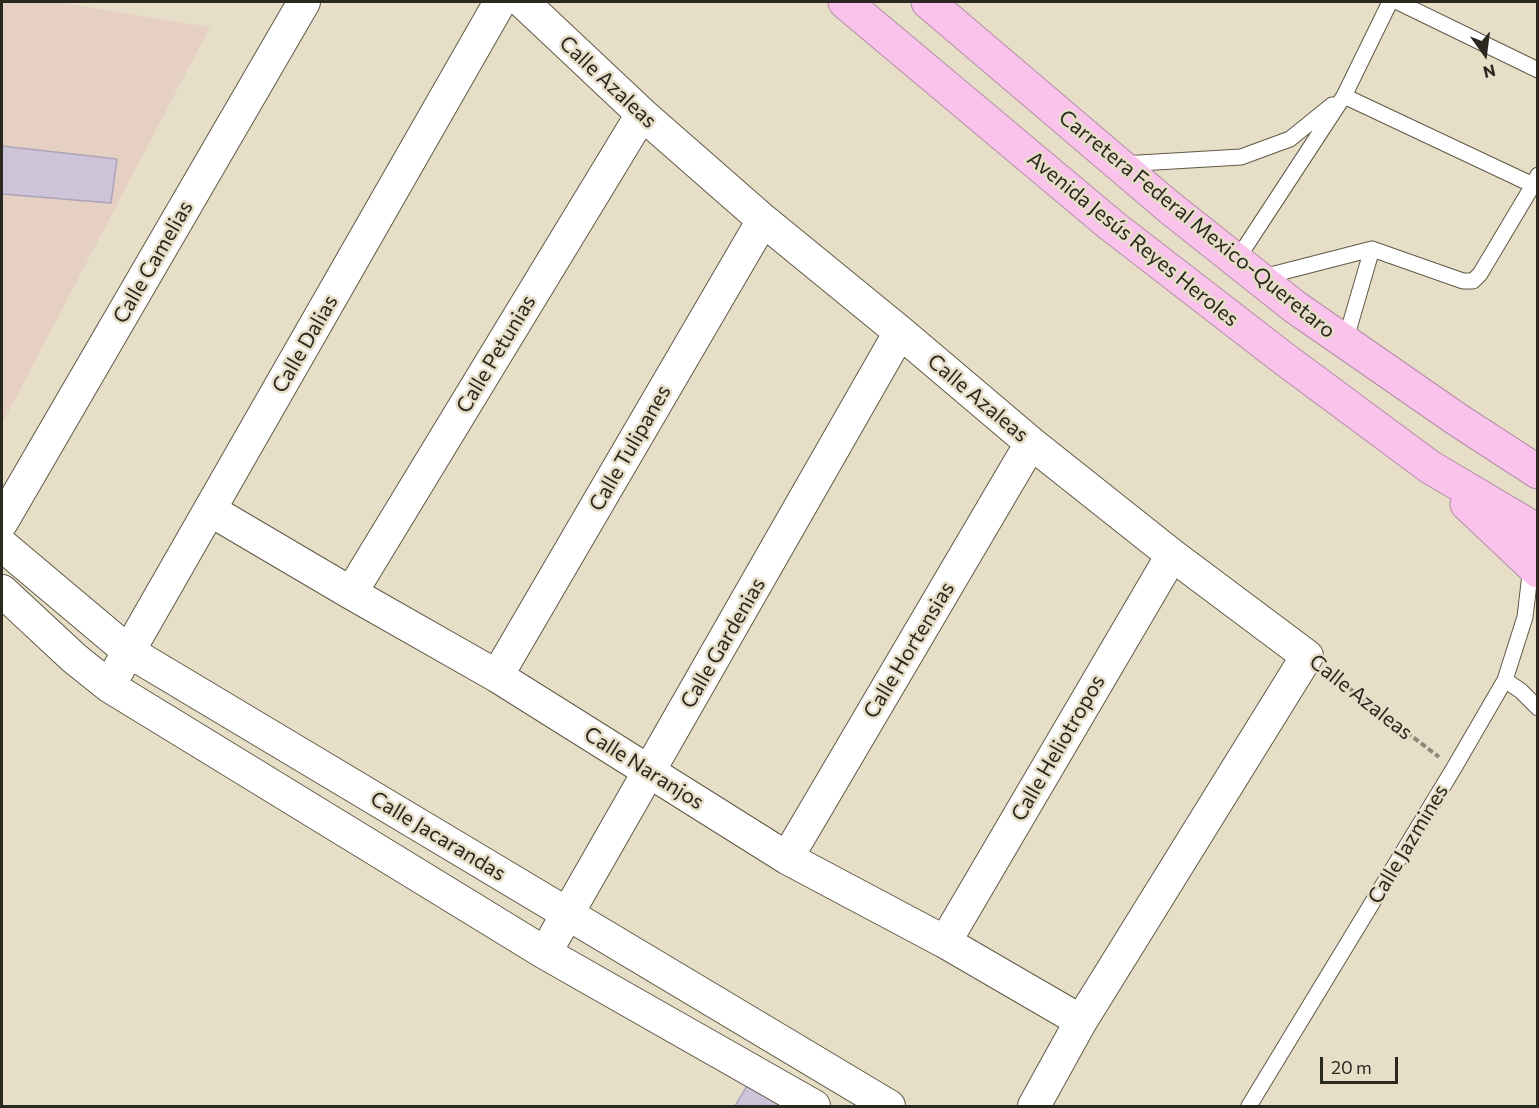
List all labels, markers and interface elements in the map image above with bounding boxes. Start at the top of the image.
north arrow [1455,24,1515,84]
street label: Calle Azaleas [554,31,662,133]
text: N [1481,61,1498,83]
street label: Carretera Federal Mexico-Queretaro [1054,105,1340,343]
street label: Avenida Jesús Reyes Heroles [1022,146,1244,332]
street label: Calle Camelias [108,196,198,328]
street label: Calle Petunias [451,290,541,418]
street label: Calle Dalias [267,291,343,397]
street label: Calle Azaleas [922,348,1034,448]
street label: Calle Tulipanes [584,380,676,516]
street label: Calle Gardenias [675,573,771,713]
street label: Calle Hortensias [858,577,960,723]
street label: Calle Azaleas [1304,649,1418,745]
street label: Calle Heliotropos [1006,670,1110,826]
street label: Calle Naranjos [579,721,709,815]
street label: Calle Jazmines [1362,780,1454,908]
street label: Calle Jacarandas [366,786,510,886]
scale bar [1323,1045,1401,1083]
text: 20 m [1331,1056,1372,1078]

